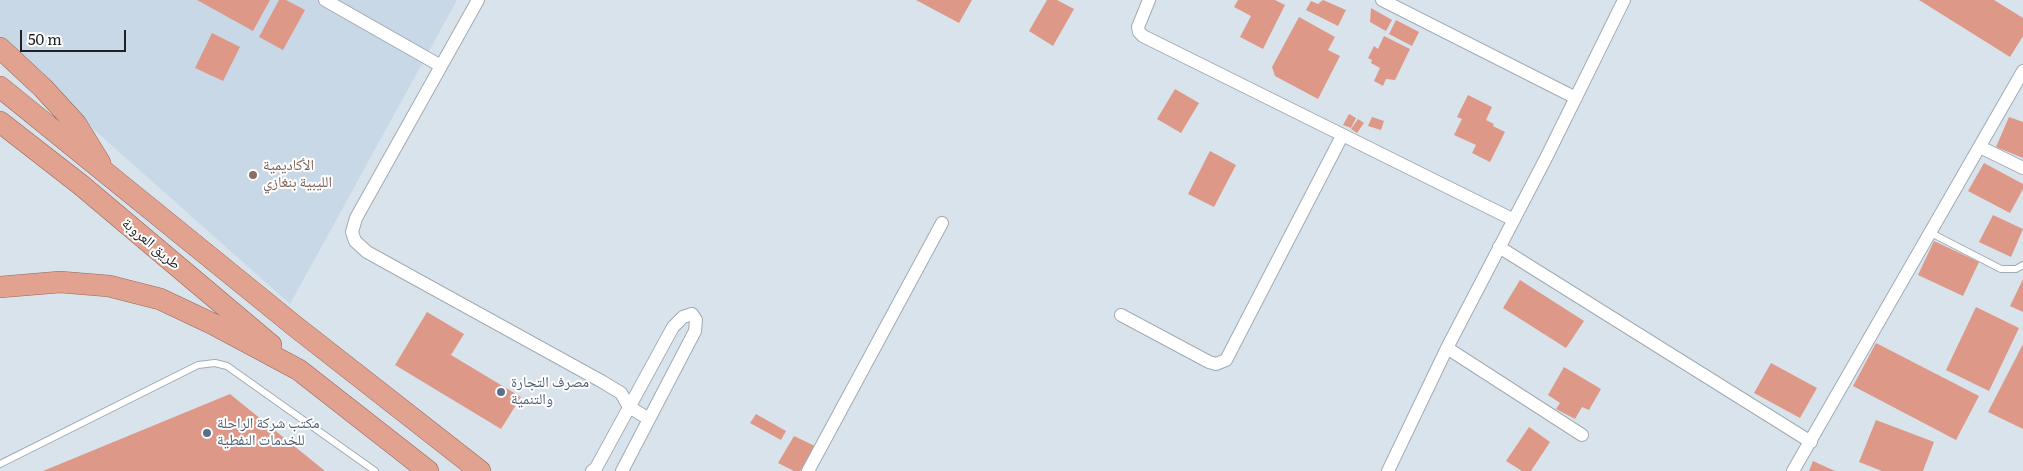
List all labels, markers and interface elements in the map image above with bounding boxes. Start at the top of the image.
scale bar [22,20,129,52]
text: 50 m [28,27,62,50]
place label: الأكاديمية الليبية بنغازي [263,157,332,192]
marker: الأكاديمية الليبية بنغازي [247,169,259,181]
street label: طريق العروبة [118,214,184,274]
place label: مصرف التجارة والتنمية [511,374,589,409]
marker: مصرف التجارة والتنمية [495,386,507,398]
place label: مكتب شركة الراحلة للخدمات النفطية [217,415,320,450]
marker: مكتب شركة الراحلة للخدمات النفطية [201,427,213,439]

